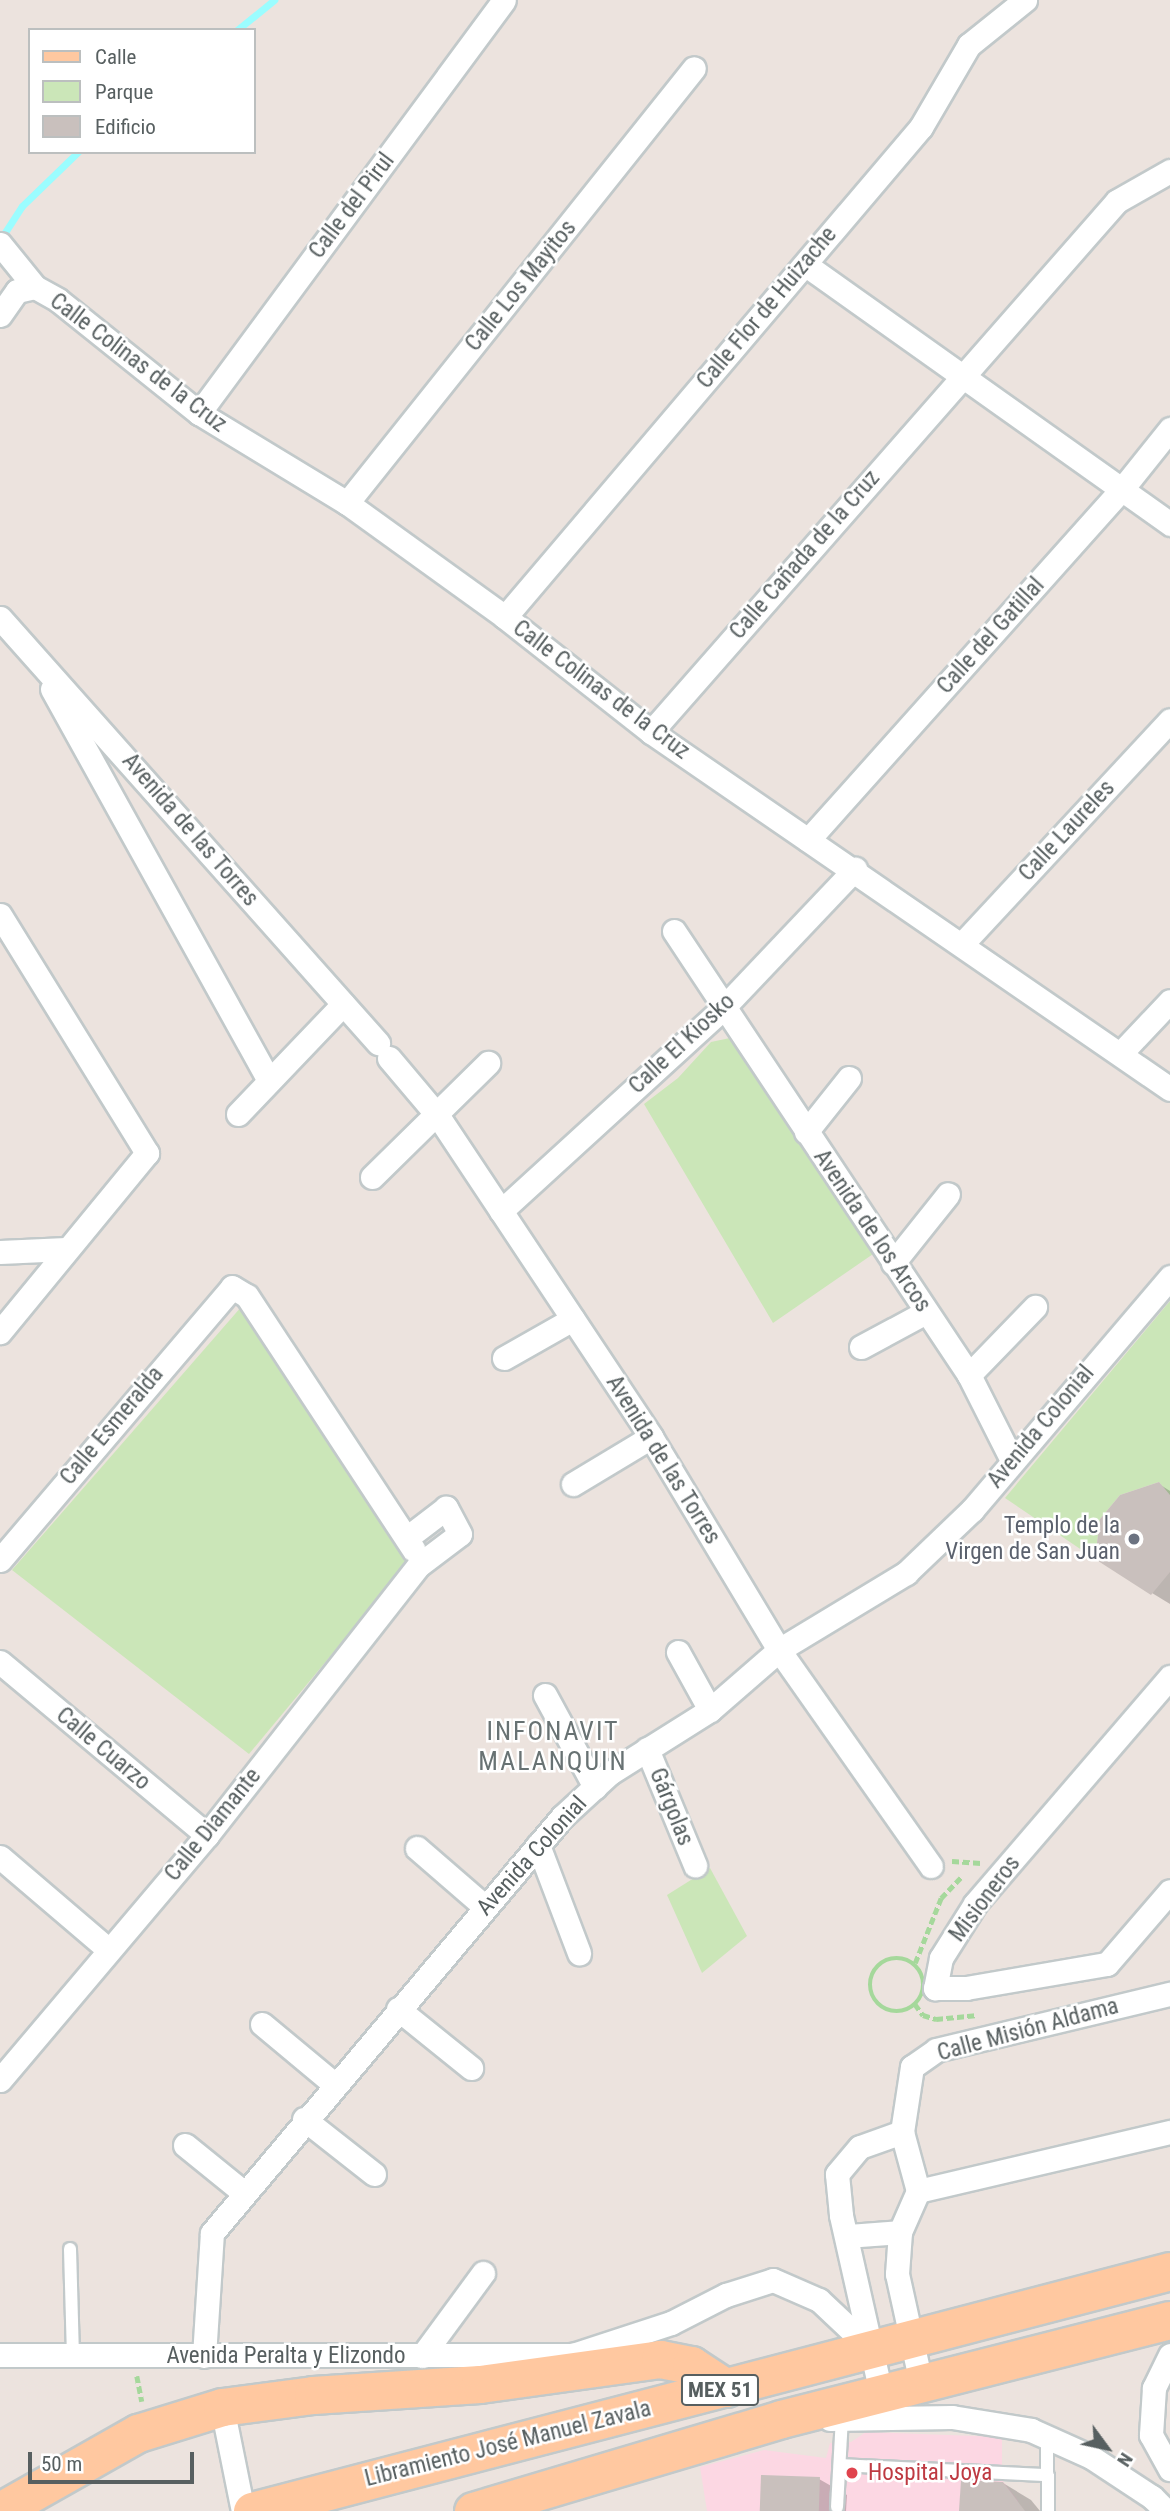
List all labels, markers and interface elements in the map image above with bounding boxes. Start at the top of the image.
legend [28,28,256,154]
text: Calle [95,45,136,69]
text: Parque [95,80,153,104]
text: Edificio [95,115,156,139]
street label: Calle del Pirul [303,148,401,264]
street label: Calle Los Mayitos [460,215,582,357]
street label: Calle Flor de Huizache [691,222,843,394]
street label: Calle Colinas de la Cruz [44,288,232,438]
street label: Calle Cañada de la Cruz [724,465,886,645]
street label: Calle del Gatillal [932,572,1050,700]
street label: Calle Colinas de la Cruz [507,615,695,765]
street label: Avenida de las Torres [116,748,264,912]
street label: Calle Laureles [1013,775,1121,887]
street label: Calle El Kiosko [623,988,741,1100]
street label: Avenida de los Arcos [807,1144,937,1318]
street label: Avenida Colonial [982,1360,1100,1494]
street label: Calle Esmeralda [55,1361,169,1491]
street label: Avenida de las Torres [600,1370,726,1550]
place label: Templo de la Virgen de San Juan [945,1512,1120,1566]
marker: Templo de la Virgen de San Juan [1126,1531,1142,1547]
street label: Calle Cuarzo [50,1702,156,1796]
district label: INFONAVIT MALANQUIN [479,1716,627,1778]
street label: Calle Diamante [159,1763,267,1887]
street label: Gárgolas [643,1764,699,1850]
street label: Avenida Colonial [471,1791,593,1921]
street label: Misioneros [944,1850,1026,1948]
street label: Calle Misión Aldama [934,1993,1122,2067]
street label: Avenida Peralta y Elizondo [166,2342,406,2370]
road number: MEX 51 [680,2372,760,2408]
street label: Libramiento José Manuel Zavala [362,2395,654,2493]
north arrow [1072,2413,1142,2483]
scale bar [32,2438,198,2482]
text: N [1112,2449,1138,2471]
text: 50 m [41,2452,82,2476]
place label: Hospital Joya [868,2459,992,2487]
marker: Hospital Joya [842,2463,862,2483]

